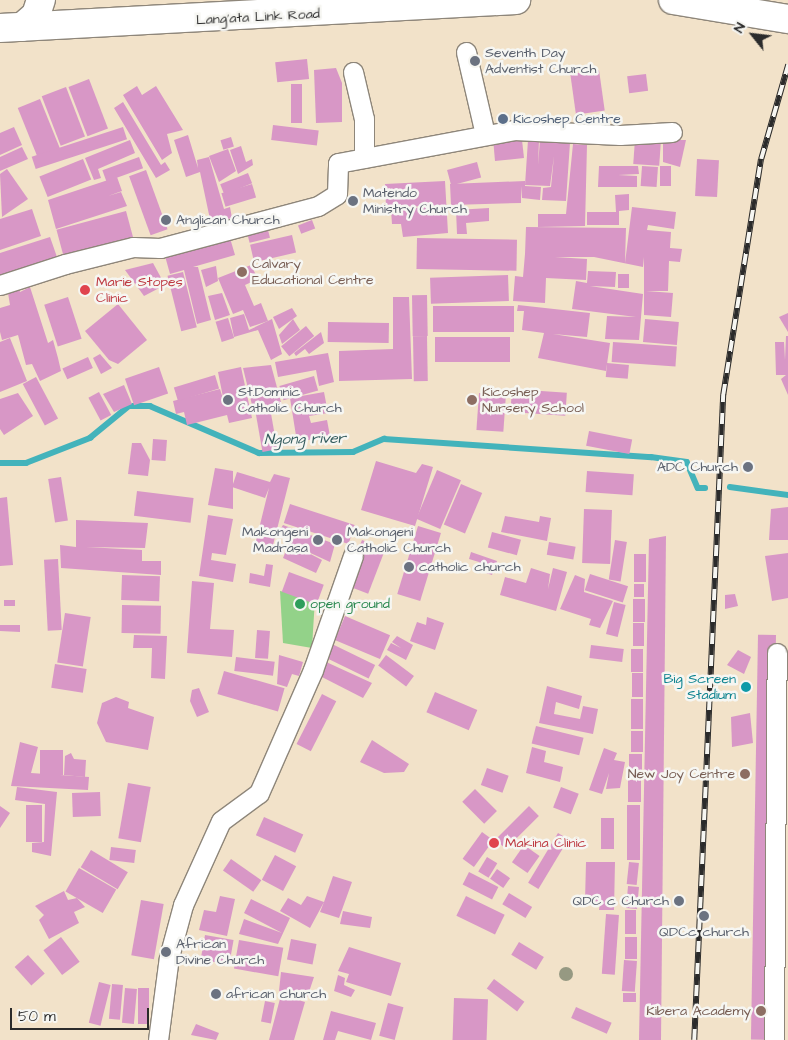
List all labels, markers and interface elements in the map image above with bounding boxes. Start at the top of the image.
street label: Lang'ata Link Road [196,5,320,29]
north arrow [728,10,778,60]
text: N [729,19,751,36]
place label: Seventh Day Adventist Church [485,45,597,78]
marker: Seventh Day Adventist Church [469,55,481,67]
place label: Kicoshep Centre [513,111,621,127]
marker: Kicoshep Centre [497,113,509,125]
place label: Matendo Ministry Church [363,185,467,218]
marker: Matendo Ministry Church [347,195,359,207]
place label: Anglican Church [176,212,280,228]
marker: Anglican Church [160,214,172,226]
place label: Calvary Educational Centre [252,256,374,288]
marker: Calvary Educational Centre [236,266,248,278]
place label: Marie Stopes Clinic [96,274,183,306]
marker: Marie Stopes Clinic [78,283,92,297]
place label: St.Domnic Catholic Church [238,384,342,417]
place label: Kicoshep Nursery School [482,384,584,417]
marker: St.Domnic Catholic Church [222,394,234,406]
marker: Kicoshep Nursery School [466,394,478,406]
water label: Ngong river [264,429,346,449]
place label: ADC Church [657,459,738,475]
marker: ADC Church [742,461,754,473]
place label: Makongeni Madrasa [242,524,308,556]
place label: Makongeni Catholic Church [347,524,451,556]
marker: Makongeni Madrasa [312,534,324,546]
marker: Makongeni Catholic Church [331,534,343,546]
place label: catholic church [419,559,521,575]
marker: catholic church [403,561,415,573]
place label: open ground [310,596,390,612]
marker: open ground [294,598,306,610]
place label: Big Screen Stadium [663,671,736,704]
marker: Big Screen Stadium [740,681,752,693]
place label: New Joy Centre [628,766,735,782]
marker: New Joy Centre [739,768,751,780]
place label: Makina Clinic [505,835,586,851]
marker: Makina Clinic [487,836,501,850]
place label: QDC c Church [572,893,669,909]
marker: QDC c Church [673,895,685,907]
marker: QDCc church [698,910,710,922]
place label: QDCc church [659,924,749,940]
place label: African Divine Church [176,936,264,969]
marker: African Divine Church [160,946,172,958]
place label: african church [226,986,326,1002]
marker: african church [210,988,222,1000]
scale bar [12,998,151,1030]
place label: Kibera Academy [646,1003,751,1019]
marker: Kibera Academy [755,1005,767,1017]
text: 50 m [18,1006,56,1027]

